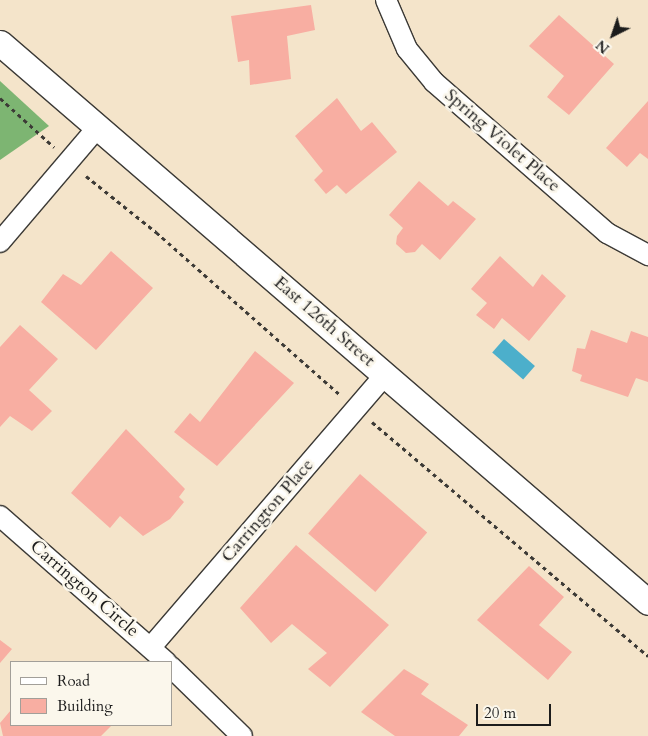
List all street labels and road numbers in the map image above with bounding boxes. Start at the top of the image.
street label: Spring Violet Place [440,85,564,197]
street label: East 126th Street [269,272,379,372]
street label: Carrington Place [217,455,319,567]
street label: Carrington Circle [25,536,143,642]

